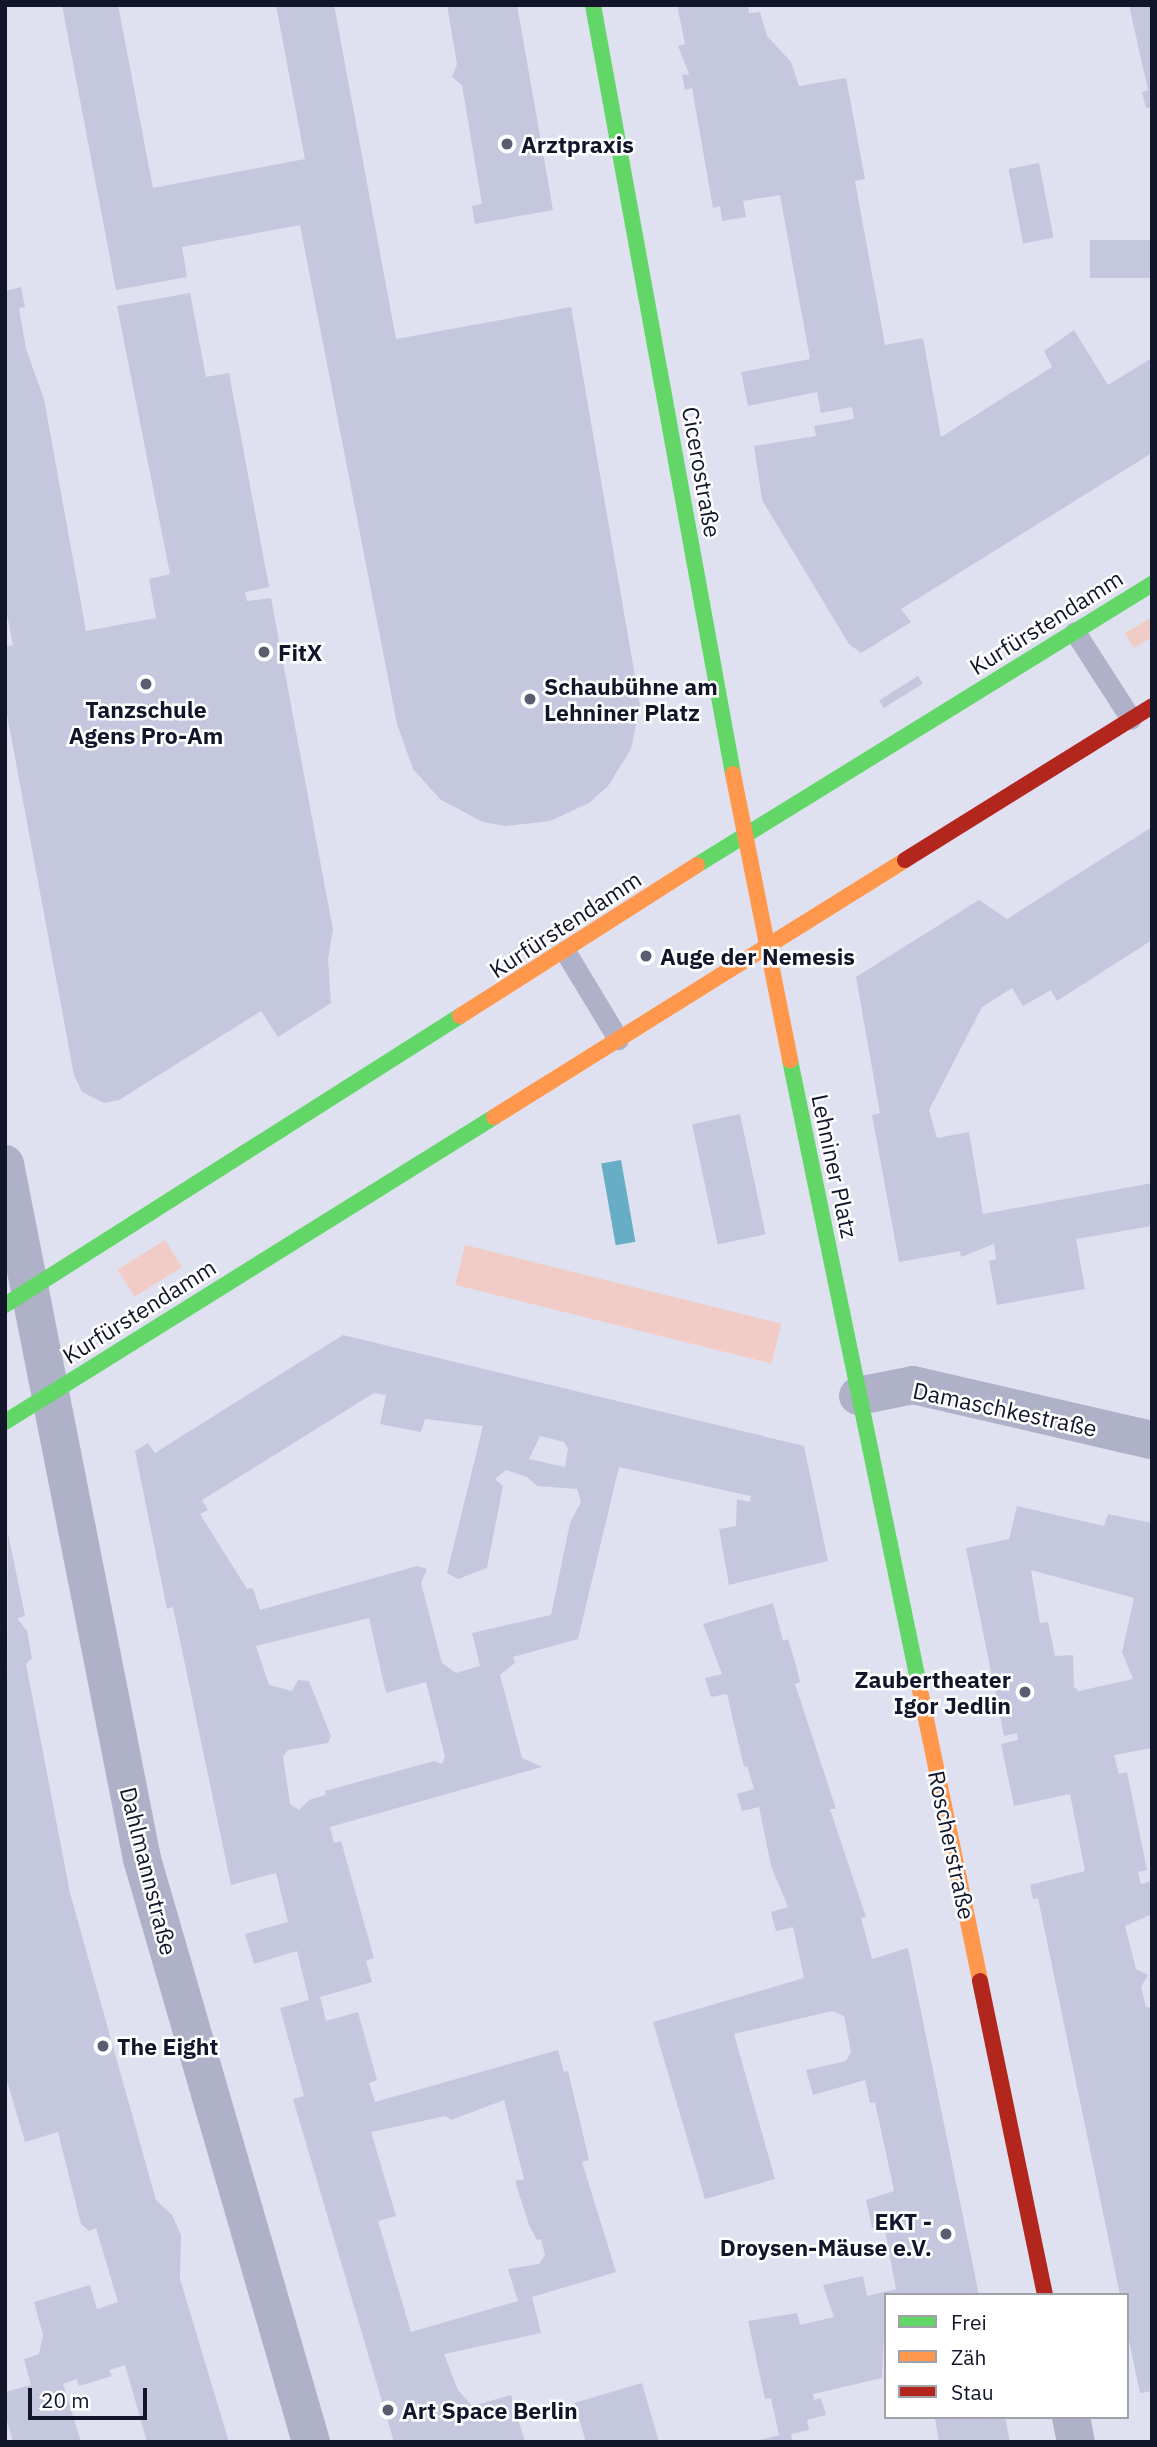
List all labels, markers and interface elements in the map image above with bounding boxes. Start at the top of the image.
place label: Arztpraxis [521,130,634,158]
marker: Arztpraxis [499,136,515,152]
street label: Cicerostraße [677,404,727,540]
street label: Kurfürstendamm [964,564,1128,680]
place label: FitX [278,638,322,666]
marker: FitX [256,644,272,660]
place label: Schaubühne am Lehniner Platz [544,672,718,726]
marker: Tanzschule Agens Pro-Am [138,676,154,692]
marker: Schaubühne am Lehniner Platz [522,691,538,707]
place label: Tanzschule Agens Pro-Am [69,695,223,749]
street label: Kurfürstendamm [484,865,646,983]
place label: Auge der Nemesis [660,942,855,970]
marker: Auge der Nemesis [638,948,654,964]
street label: Lehniner Platz [806,1091,864,1241]
street label: Kurfürstendamm [57,1253,221,1369]
street label: Damaschkestraße [910,1376,1100,1442]
place label: Zaubertheater Igor Jedlin [855,1665,1011,1719]
marker: Zaubertheater Igor Jedlin [1017,1684,1033,1700]
street label: Roscherstraße [923,1768,981,1922]
street label: Dahlmannstraße [115,1784,183,1958]
place label: The Eight [117,2032,218,2060]
marker: The Eight [95,2038,111,2054]
place label: EKT - Droysen-Mäuse e.V. [720,2207,932,2261]
marker: EKT - Droysen-Mäuse e.V. [938,2226,954,2242]
legend [884,2293,1129,2419]
text: Frei [951,2308,987,2336]
text: Zäh [951,2343,986,2371]
scale bar [32,2374,150,2418]
text: Stau [951,2378,994,2406]
text: 20 m [41,2386,90,2414]
place label: Art Space Berlin [402,2396,578,2424]
marker: Art Space Berlin [380,2402,396,2418]

